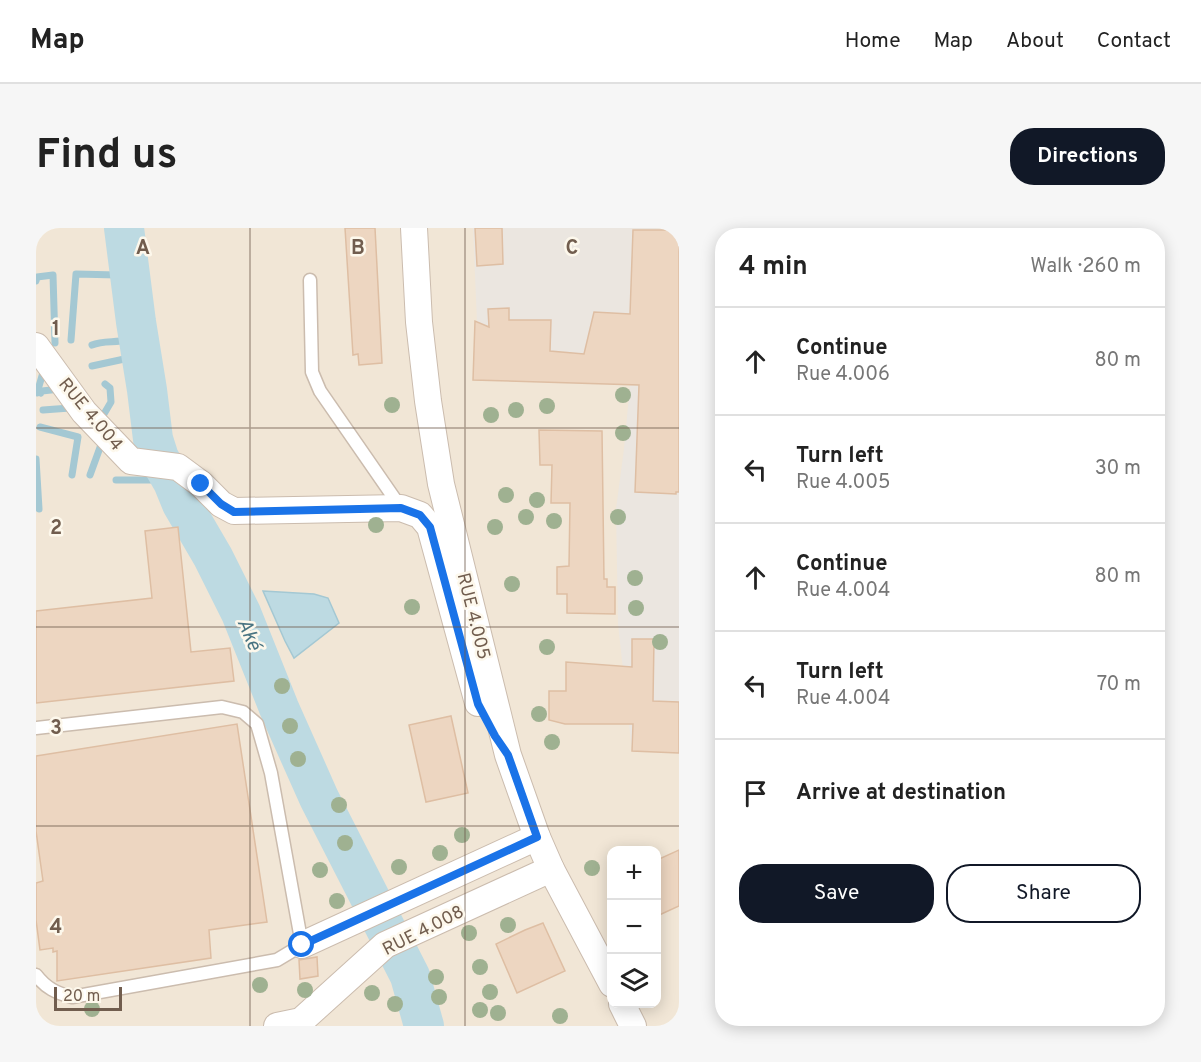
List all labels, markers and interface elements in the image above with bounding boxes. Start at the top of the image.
text: Map [30,23,85,59]
text: Home [845,28,901,55]
text: Map [934,28,973,55]
text: About [1006,28,1064,55]
text: Contact [1097,28,1171,55]
button: Directions [1010,128,1165,185]
text: Find us [36,130,177,183]
text: A [136,236,150,262]
text: B [351,236,365,262]
text: C [566,236,578,262]
text: 4 min [739,251,808,284]
text: Walk · 260 m [1030,254,1141,280]
text: 1 [52,317,60,343]
text: Continue [796,335,887,362]
icon: ahead [739,345,772,378]
text: 80 m [1095,348,1141,374]
text: Rue 4.006 [796,362,890,388]
street label: RUE 4.004 [53,374,127,456]
text: Turn left [796,443,884,470]
icon: left [739,453,772,486]
text: 30 m [1095,456,1141,482]
route end [187,470,213,496]
text: Rue 4.005 [796,470,890,496]
text: 2 [50,516,62,542]
text: Continue [796,551,887,578]
icon: ahead [739,561,772,594]
text: 80 m [1095,564,1141,590]
street label: RUE 4.005 [451,571,494,662]
text: Rue 4.004 [796,578,890,604]
water label: Aké [230,615,267,656]
text: Turn left [796,659,884,686]
icon: left [739,669,772,702]
text: 70 m [1097,672,1141,698]
text: Rue 4.004 [796,686,890,712]
text: 3 [50,716,62,742]
icon: arrive [739,777,772,810]
text: Arrive at destination [796,780,1006,807]
map controls [607,846,661,1008]
button: + [607,846,661,900]
button: Save [739,864,934,923]
button: Share [946,864,1141,923]
button: − [607,900,661,954]
street label: RUE 4.008 [379,901,468,962]
text: 4 [50,915,62,941]
route start [288,931,314,957]
button: layers [607,954,661,1008]
scale bar [54,984,122,1012]
text: 20 m [63,987,100,1007]

